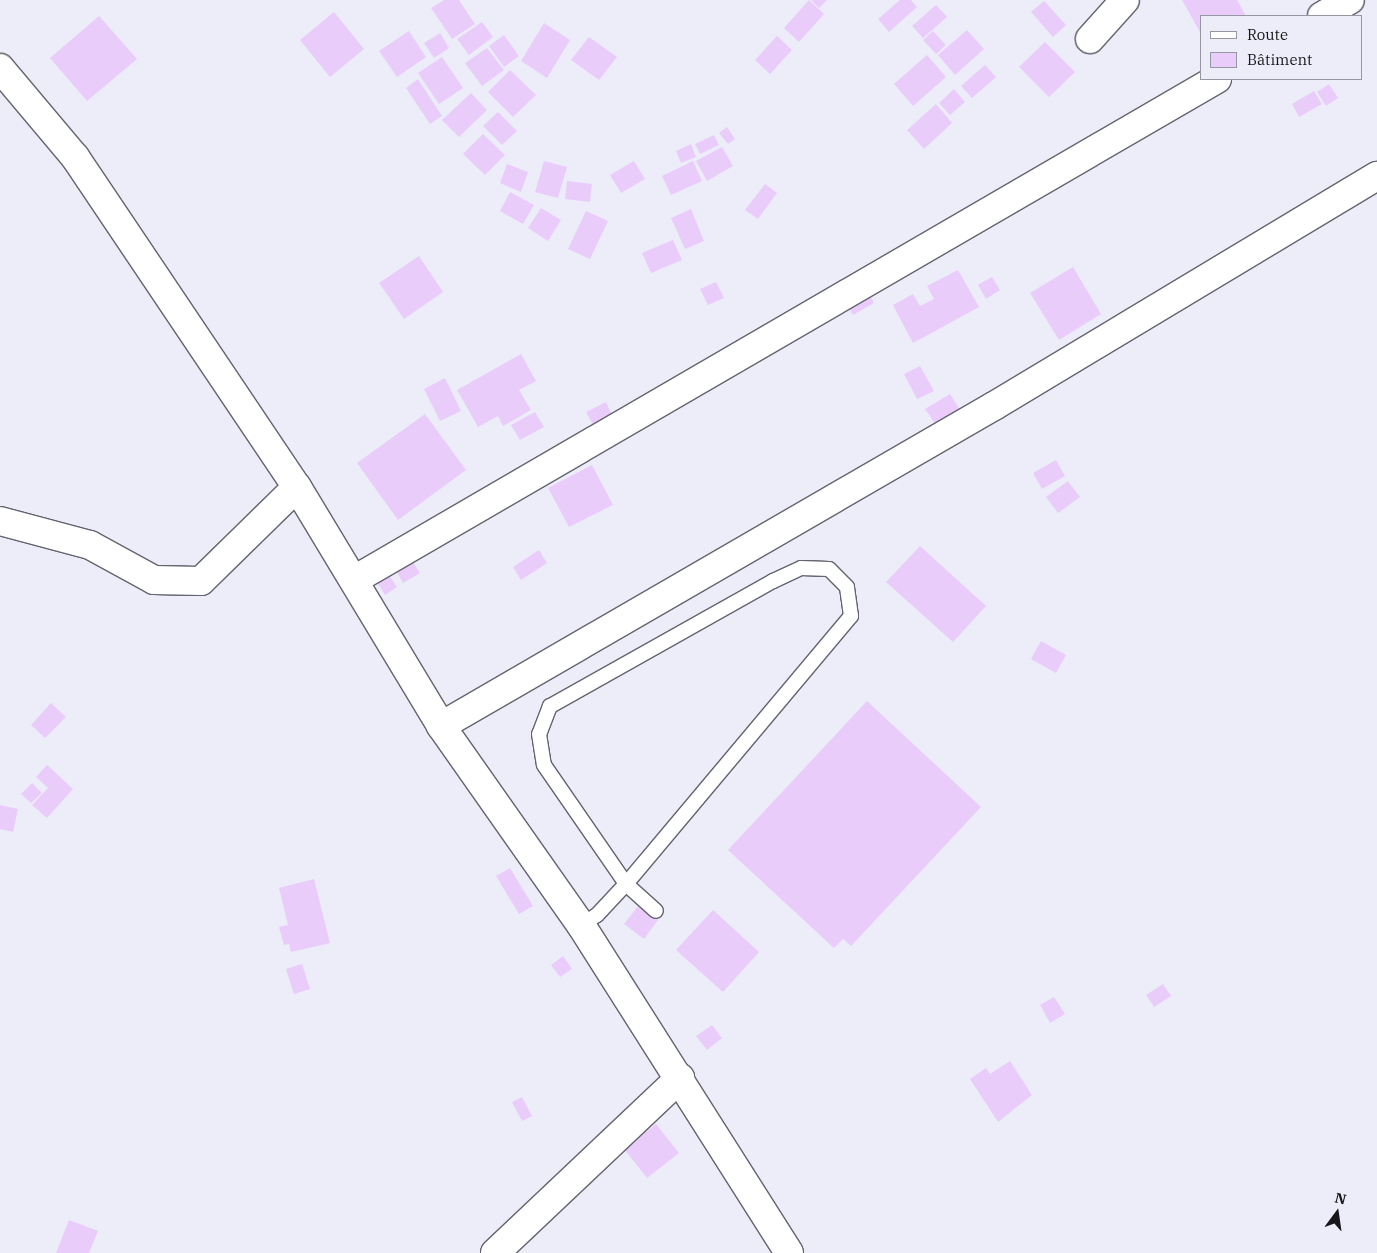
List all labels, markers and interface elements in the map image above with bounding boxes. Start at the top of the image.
legend [1200,15,1362,80]
text: Route [1247,25,1288,44]
text: Bâtiment [1247,50,1312,69]
north arrow [1312,1188,1362,1238]
text: N [1333,1188,1348,1209]

